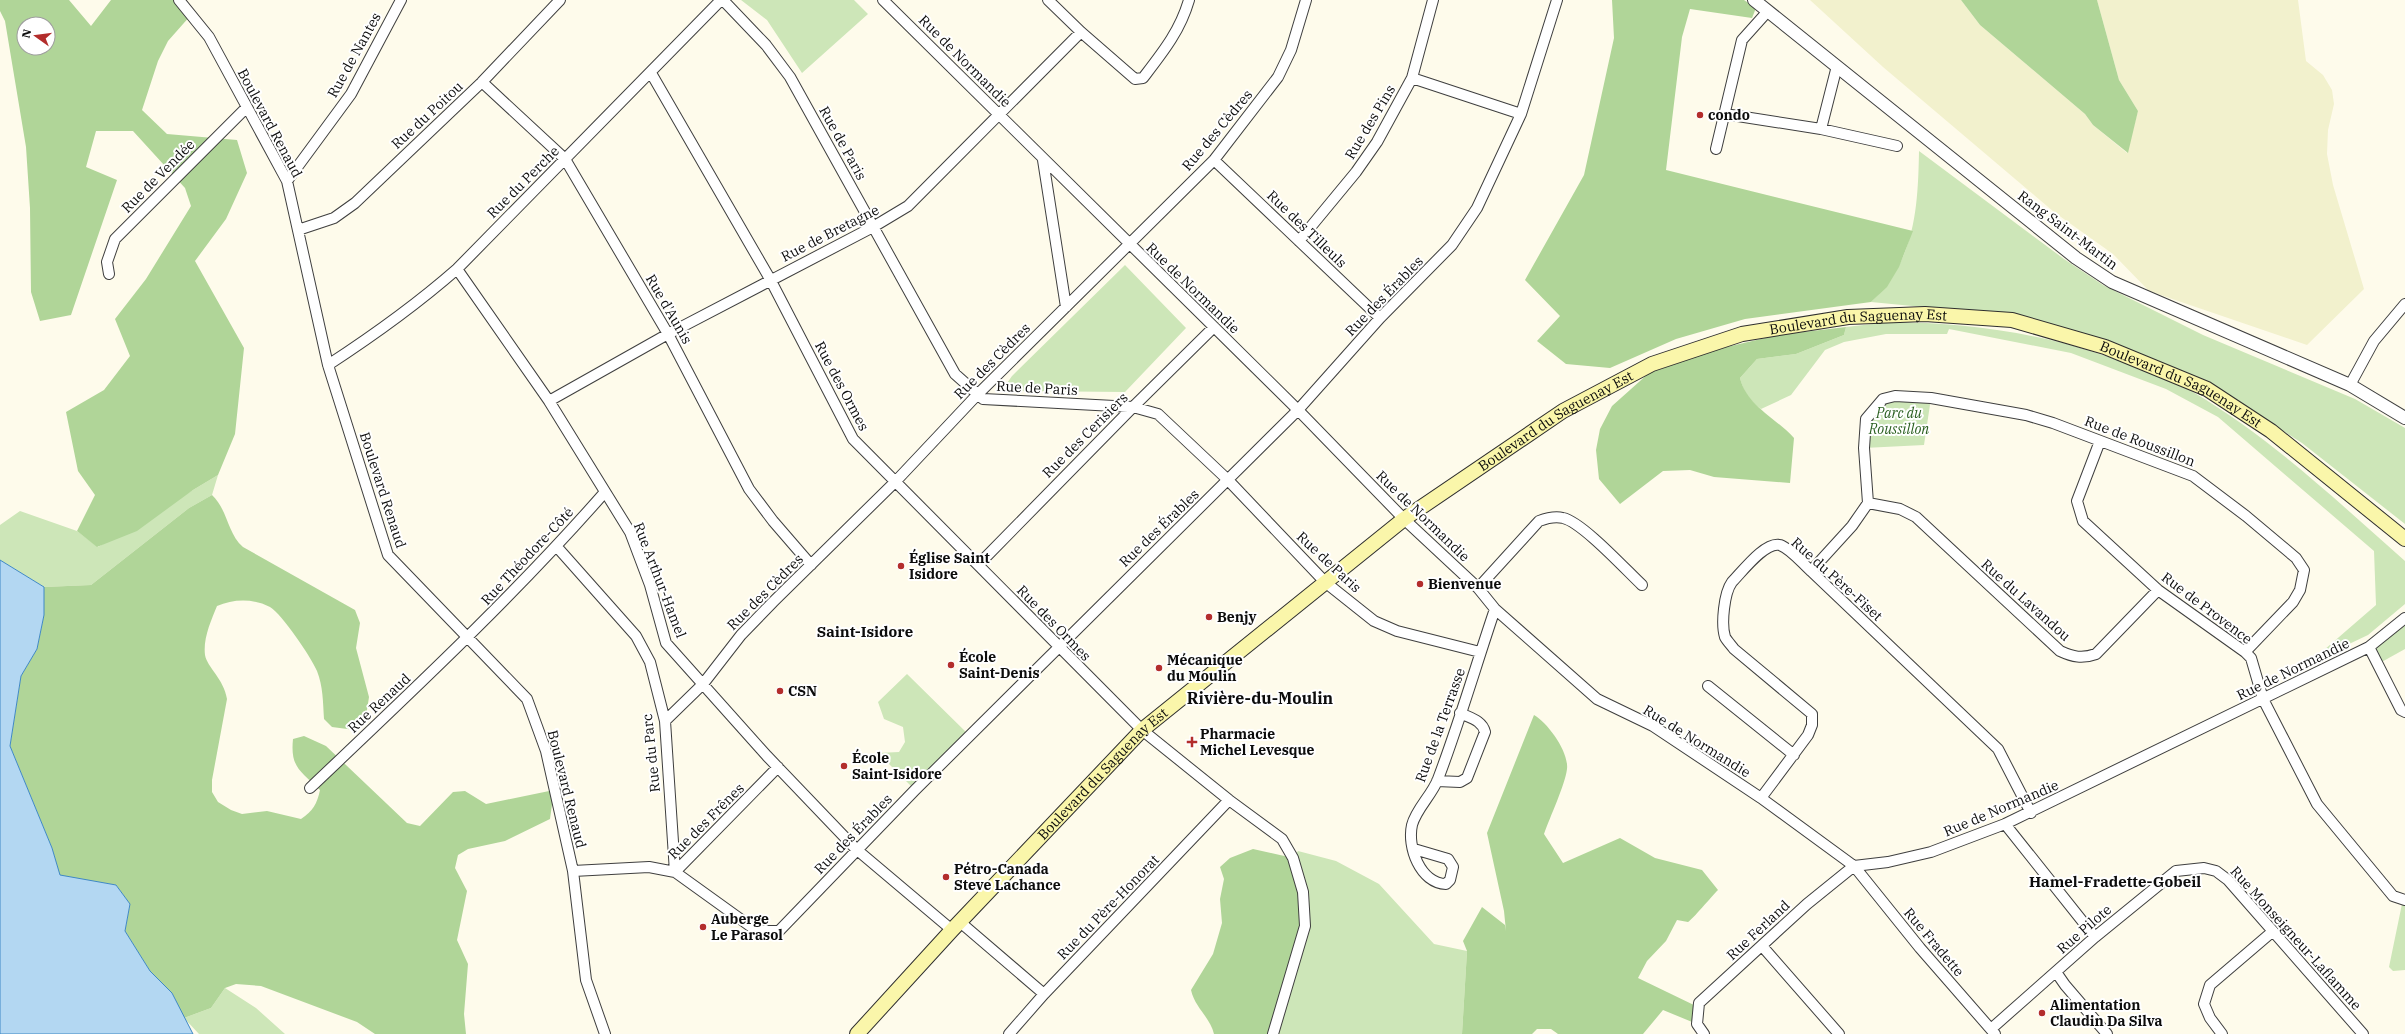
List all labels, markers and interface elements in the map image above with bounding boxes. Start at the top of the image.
street label: Rue de Nantes [323,9,385,101]
street label: Rue de Normandie [915,11,1015,111]
north arrow [16,16,56,56]
text: N [18,27,34,39]
street label: Boulevard Renaud [234,65,307,181]
street label: Rue du Poitou [387,77,467,153]
street label: Rue des Pins [1341,81,1399,163]
street label: Rue des Cèdres [1178,86,1256,174]
street label: Rue de Paris [815,103,871,183]
place label: condo [1708,106,1750,124]
marker: condo [1695,110,1705,120]
street label: Rue de Vendée [118,136,198,216]
street label: Rue du Perche [483,142,563,222]
street label: Rue des Tilleuls [1263,186,1351,272]
street label: Rang Saint-Martin [2014,186,2122,274]
street label: Rue de Bretagne [778,201,882,265]
street label: Rue de Normandie [1142,239,1244,337]
street label: Rue des Érables [1341,251,1427,340]
street label: Rue d'Aunis [642,271,696,347]
street label: Boulevard du Saguenay Est [1768,305,1948,338]
street label: Rue des Cèdres [950,319,1034,403]
street label: Boulevard du Saguenay Est [2097,337,2265,431]
street label: Rue des Ormes [811,338,873,434]
street label: Boulevard du Saguenay Est [1475,367,1636,475]
street label: Rue de Paris [996,377,1078,399]
street label: Rue des Cerisiers [1038,388,1132,482]
park label: Parc du Roussillon [1868,404,1929,438]
street label: Rue de Roussillon [2082,412,2198,470]
street label: Boulevard Renaud [356,430,410,551]
street label: Rue de Normandie [1372,467,1474,565]
street label: Rue des Érables [1114,484,1203,571]
street label: Rue Théodore-Côté [477,503,577,609]
street label: Rue Arthur-Hamel [630,520,690,640]
street label: Rue de Paris [1293,528,1365,597]
street label: Rue du Père-Fiset [1788,533,1886,625]
place label: Église Saint Isidore [909,548,990,583]
street label: Rue des Cèdres [723,550,807,634]
street label: Rue du Lavandou [1978,555,2075,645]
marker: Église Saint Isidore [896,561,906,571]
street label: Rue de Provence [2158,568,2256,648]
place label: Bienvenue [1428,575,1501,593]
marker: Bienvenue [1415,579,1425,589]
street label: Rue des Ormes [1013,581,1095,665]
place label: Benjy [1217,608,1257,626]
marker: Benjy [1204,612,1214,622]
district label: Saint-Isidore [817,622,913,641]
street label: Rue de Normandie [2234,634,2352,704]
place label: École Saint-Denis [959,647,1040,682]
place label: Mécanique du Moulin [1167,651,1243,685]
marker: École Saint-Denis [946,660,956,670]
marker: Mécanique du Moulin [1154,663,1164,673]
street label: Rue de la Terrasse [1411,665,1469,785]
street label: Rue Renaud [344,669,414,737]
place label: CSN [788,682,817,700]
marker: CSN [775,686,785,696]
district label: Rivière-du-Moulin [1187,688,1334,708]
street label: Rue de Normandie [1640,701,1754,781]
street label: Boulevard du Saguenay Est [1034,704,1171,843]
street label: Rue du Parc [638,713,664,793]
place label: Pharmacie Michel Levesque [1200,725,1315,759]
street label: Boulevard Renaud [544,728,590,850]
marker: Pharmacie Michel Levesque [1187,737,1197,747]
place label: École Saint-Isidore [852,748,942,783]
marker: École Saint-Isidore [839,761,849,771]
street label: Rue de Normandie [1941,776,2061,840]
street label: Rue des Frênes [664,779,748,863]
street label: Rue des Érables [810,789,896,878]
street label: Rue du Père-Honorat [1053,851,1163,963]
place label: Pétro-Canada Steve Lachance [954,860,1061,894]
street label: Rue Monseigneur-Laflamme [2227,862,2365,1014]
marker: Pétro-Canada Steve Lachance [941,872,951,882]
district label: Hamel-Fradette-Gobeil [2029,872,2201,891]
street label: Rue Ferland [1723,896,1794,964]
street label: Rue Pilote [2053,900,2115,958]
street label: Rue Fradette [1900,904,1968,980]
place label: Auberge Le Parasol [711,910,783,944]
marker: Auberge Le Parasol [698,922,708,932]
place label: Alimentation Claudin Da Silva [2050,996,2163,1030]
marker: Alimentation Claudin Da Silva [2037,1008,2047,1018]

